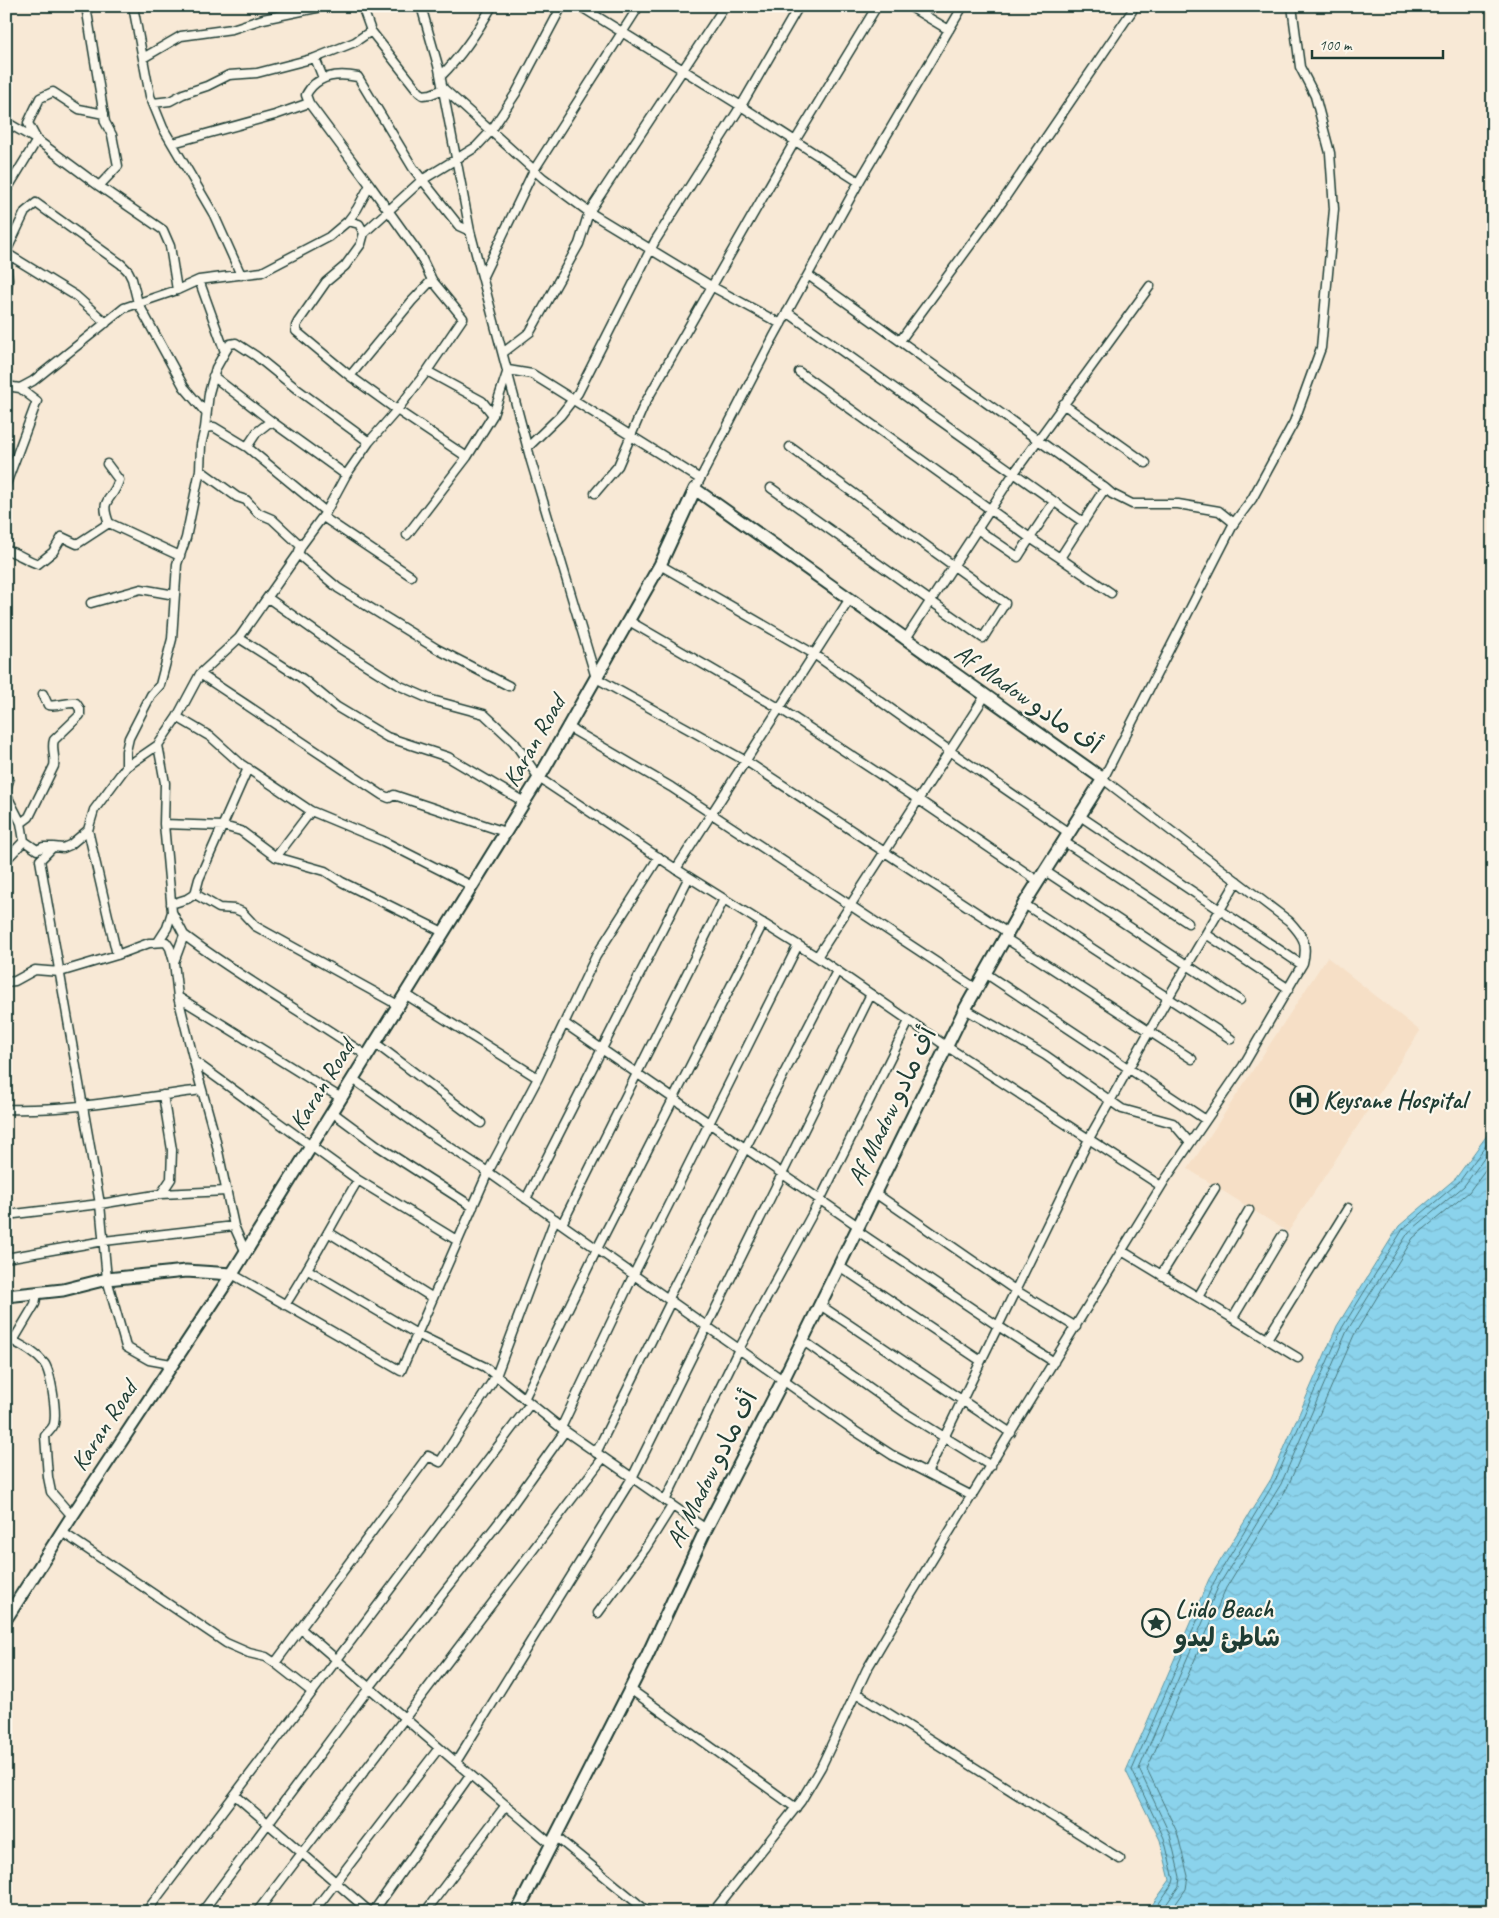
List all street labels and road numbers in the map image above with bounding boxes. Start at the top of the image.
street label: Af Madow أف مادو [948,637,1108,761]
street label: Karan Road [495,687,575,793]
street label: Af Madow أف مادو [840,1022,944,1190]
street label: Karan Road [282,1031,364,1136]
street label: Karan Road [63,1372,147,1477]
street label: Af Madow أف مادو [659,1385,765,1553]

